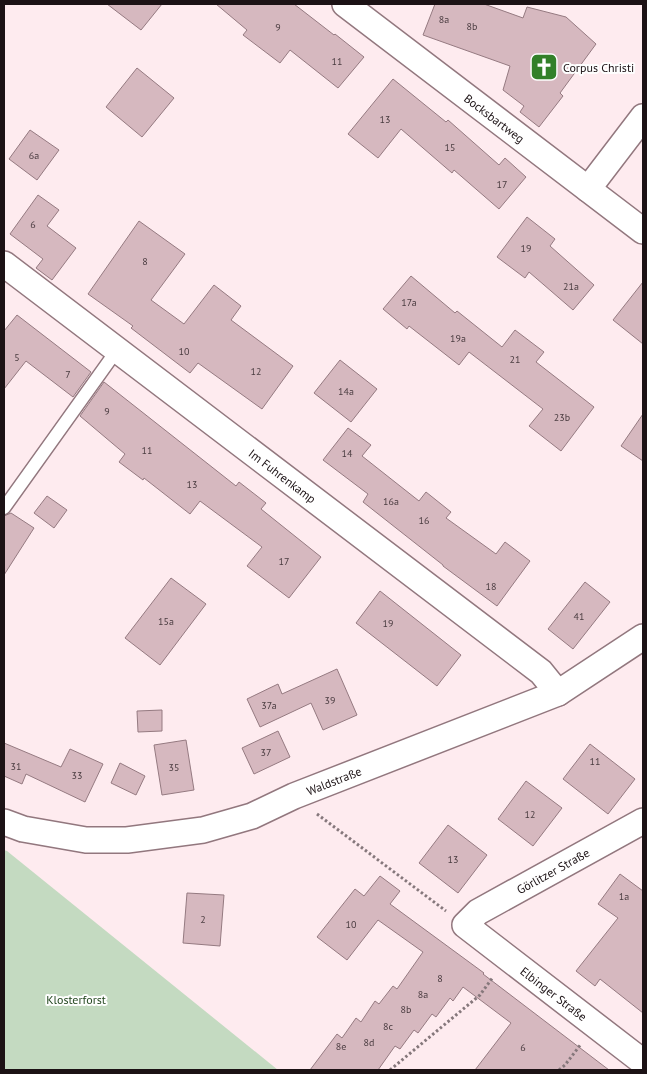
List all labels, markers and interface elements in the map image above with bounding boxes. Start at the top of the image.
house number: 8a [439,13,449,26]
house number: 8b [467,20,477,33]
house number: 9 [275,21,281,34]
church icon: Corpus Christi [529,52,559,82]
house number: 11 [332,55,342,68]
place label: Corpus Christi [563,60,634,75]
street label: Bocksbartweg [461,90,528,146]
house number: 13 [380,113,390,126]
house number: 15 [445,141,455,154]
house number: 6a [29,149,39,162]
house number: 17 [497,178,507,191]
house number: 6 [30,218,36,231]
house number: 19 [521,242,531,255]
house number: 8 [142,255,148,268]
house number: 21a [563,280,579,293]
house number: 17a [401,296,417,309]
house number: 19a [450,332,466,345]
house number: 10 [179,345,190,358]
house number: 5 [14,351,20,364]
house number: 21 [510,353,520,366]
house number: 12 [251,365,261,378]
house number: 7 [65,368,71,381]
house number: 14a [338,385,354,398]
house number: 9 [104,405,110,418]
house number: 23b [554,411,570,424]
house number: 11 [142,444,152,457]
street label: Im Fuhrenkamp [246,445,319,506]
house number: 14 [342,447,353,460]
house number: 13 [187,478,197,491]
house number: 16a [383,495,399,508]
house number: 16 [419,514,429,527]
house number: 17 [279,555,289,568]
house number: 18 [486,580,496,593]
house number: 41 [574,610,584,623]
house number: 15a [158,615,174,628]
house number: 19 [383,617,393,630]
house number: 39 [325,694,335,707]
house number: 37a [261,699,277,712]
house number: 37 [261,746,271,759]
house number: 11 [590,755,600,768]
house number: 31 [11,760,21,773]
house number: 35 [169,761,179,774]
street label: Waldstraße [304,763,363,798]
house number: 33 [72,769,82,782]
house number: 12 [525,808,535,821]
street label: Görlitzer Straße [514,845,592,897]
house number: 13 [448,853,458,866]
house number: 1a [619,890,629,903]
house number: 2 [200,913,206,926]
house number: 10 [346,918,357,931]
street label: Elbinger Straße [518,963,590,1024]
house number: 8 [437,972,443,985]
house number: 8a [418,988,428,1001]
park label: Klosterforst [46,992,106,1007]
house number: 8b [401,1003,411,1016]
house number: 8c [383,1020,393,1033]
house number: 8d [364,1036,374,1049]
house number: 8e [336,1040,346,1053]
house number: 6 [520,1041,526,1054]

